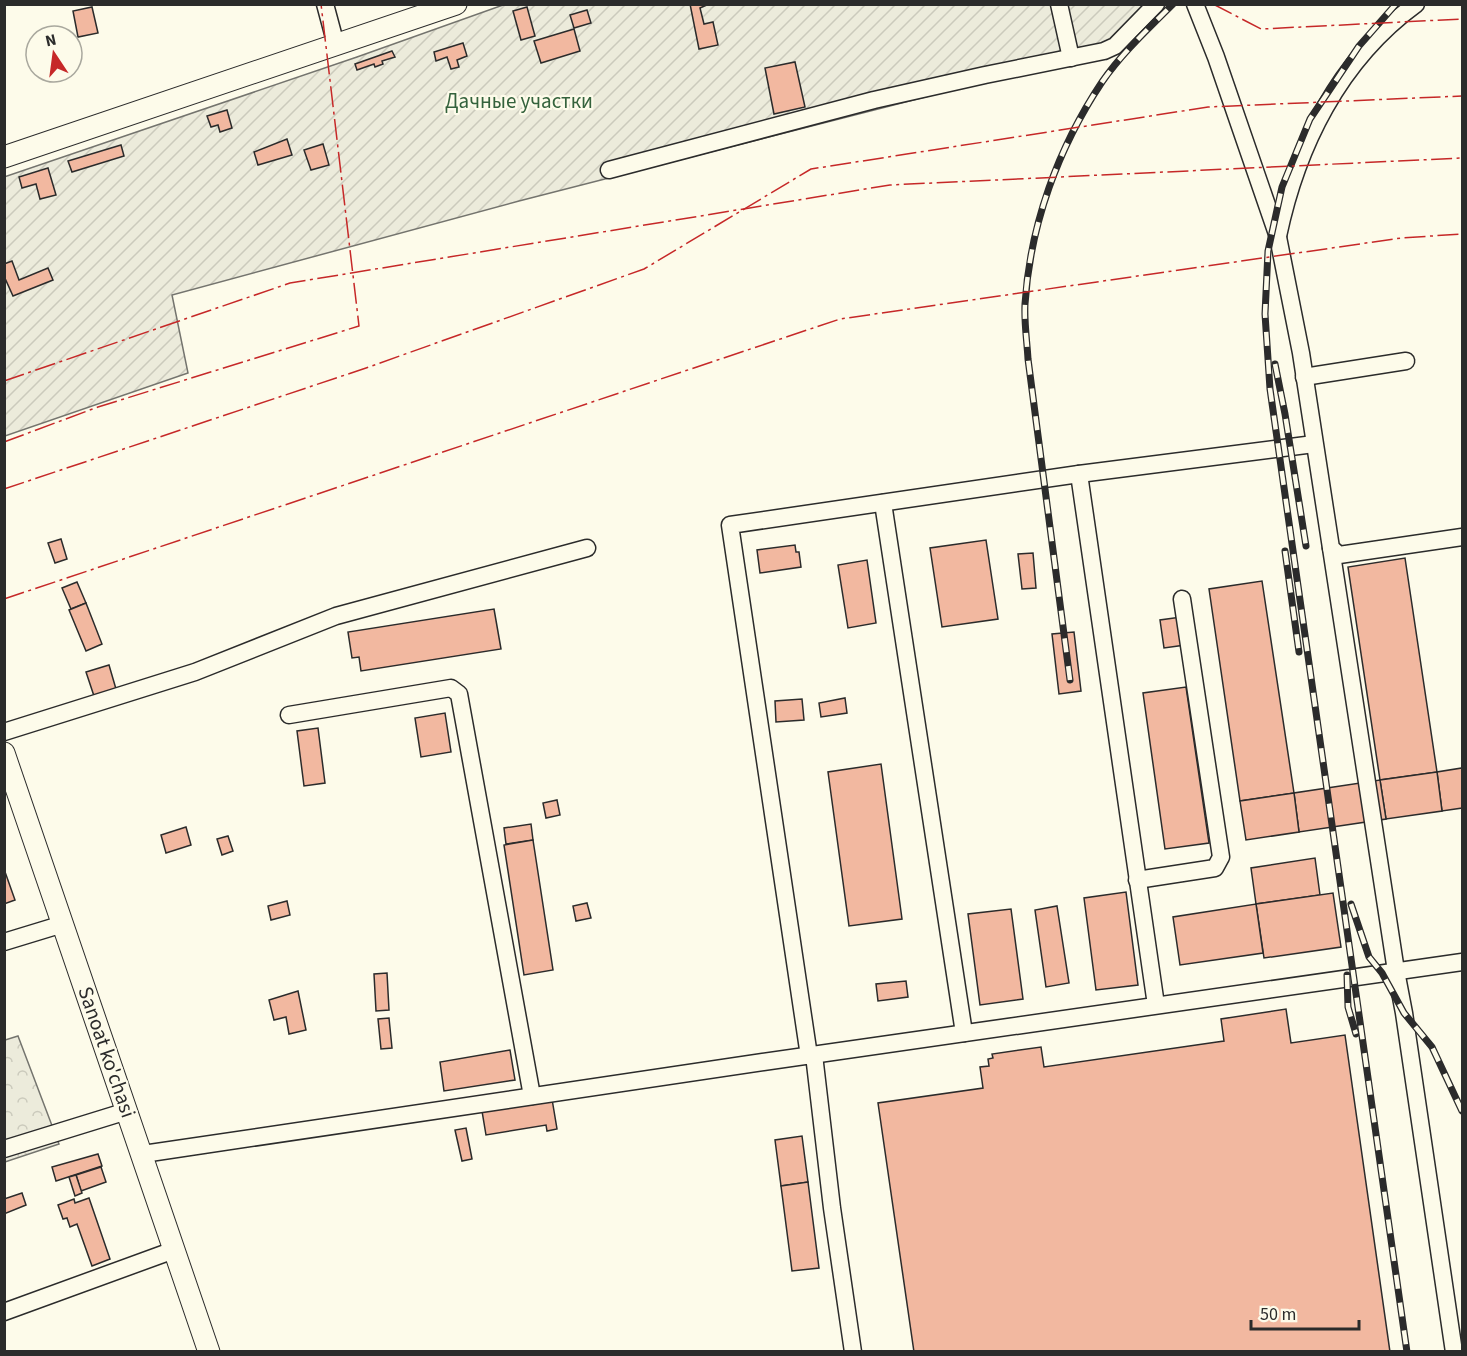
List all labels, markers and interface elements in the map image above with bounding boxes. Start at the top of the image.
north arrow [24,24,84,84]
text: N [43,28,59,52]
park label: Дачные участки [445,86,593,116]
street label: Sanoat ko'chasi [71,982,143,1122]
scale bar [1251,1293,1359,1331]
text: 50 m [1260,1302,1296,1327]

